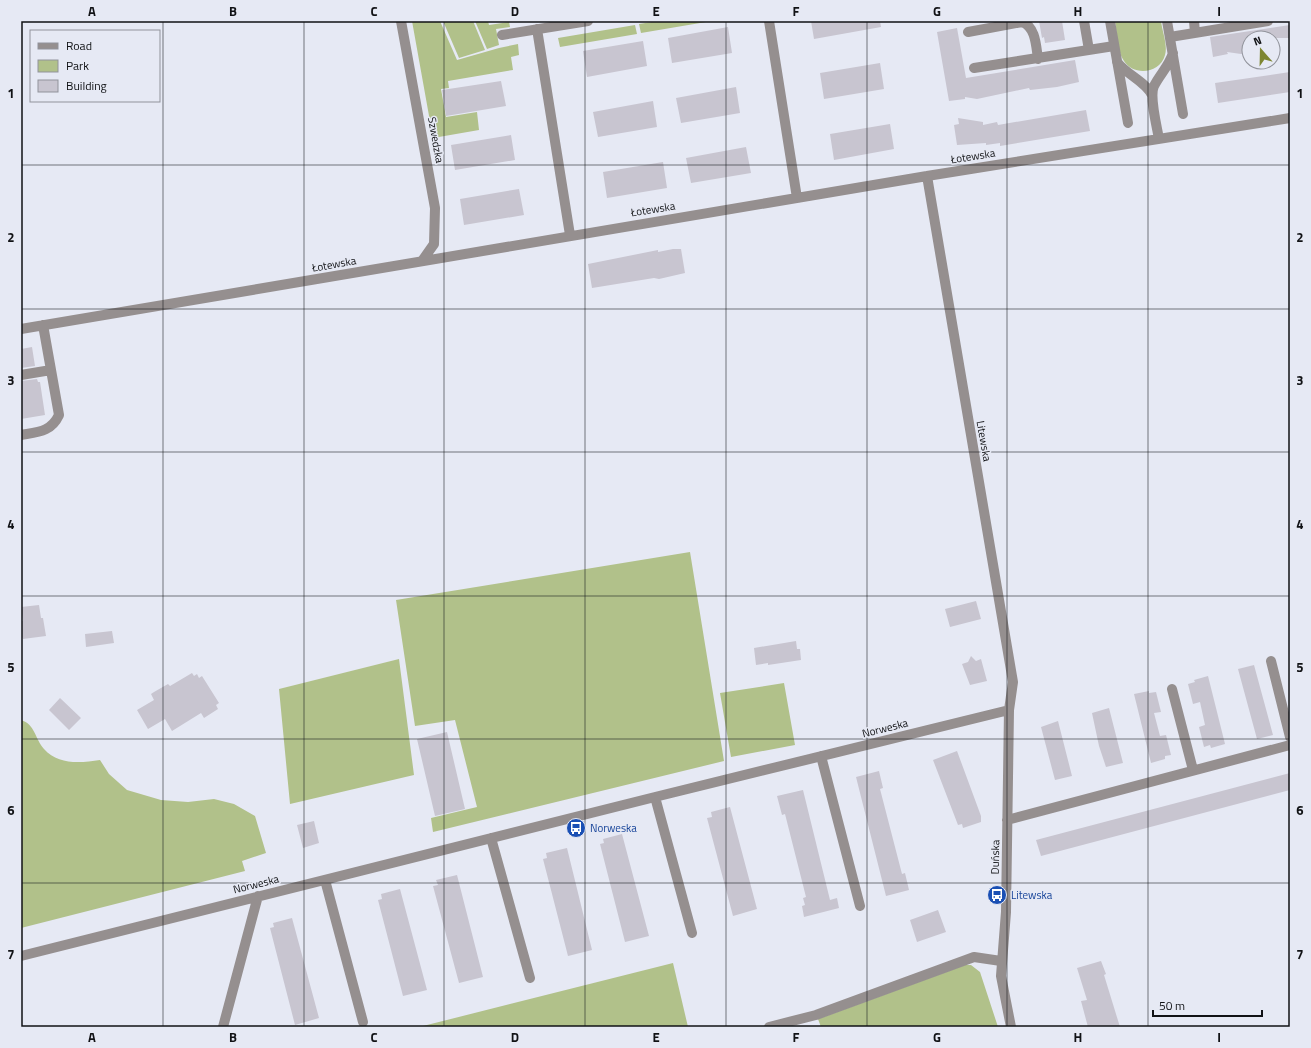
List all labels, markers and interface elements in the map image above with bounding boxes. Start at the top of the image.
text: A [88,1,96,21]
text: B [229,1,237,21]
text: C [370,1,378,21]
text: D [511,1,519,21]
text: E [652,1,660,21]
text: F [793,1,800,21]
text: G [933,1,941,21]
text: H [1074,1,1082,21]
text: I [1217,1,1221,21]
legend [30,30,160,102]
north arrow [1241,30,1281,70]
text: N [1251,32,1264,49]
text: Road [66,36,92,55]
text: Park [66,56,89,75]
text: Building [66,76,107,95]
text: 1 [7,83,15,103]
text: 1 [1296,83,1304,103]
street label: Szwedzka [424,116,448,165]
street label: Łotewska [949,145,997,168]
street label: Łotewska [629,198,677,221]
text: 2 [7,227,15,247]
text: 2 [1296,227,1304,247]
street label: Łotewska [310,252,358,276]
text: 3 [7,370,15,390]
text: 3 [1296,370,1304,390]
street label: Litewska [973,419,996,463]
text: 4 [7,514,15,534]
text: 4 [1296,514,1304,534]
text: 5 [7,657,15,677]
text: 5 [1296,657,1304,677]
street label: Norweska [860,714,910,741]
text: 6 [7,800,15,820]
text: 6 [1296,800,1304,820]
bus stop icon: Norweska [565,817,587,839]
place label: Norweska [590,820,637,836]
street label: Duńska [987,839,1003,874]
street label: Norweska [231,870,281,897]
bus stop icon: Litewska [986,884,1008,906]
place label: Litewska [1011,887,1053,903]
text: 7 [7,944,15,964]
text: 7 [1296,944,1304,964]
scale bar [1153,992,1262,1018]
text: 50 m [1159,996,1185,1015]
text: A [88,1027,96,1047]
text: B [229,1027,237,1047]
text: C [370,1027,378,1047]
text: D [511,1027,519,1047]
text: E [652,1027,660,1047]
text: F [793,1027,800,1047]
text: G [933,1027,941,1047]
text: H [1074,1027,1082,1047]
text: I [1217,1027,1221,1047]

